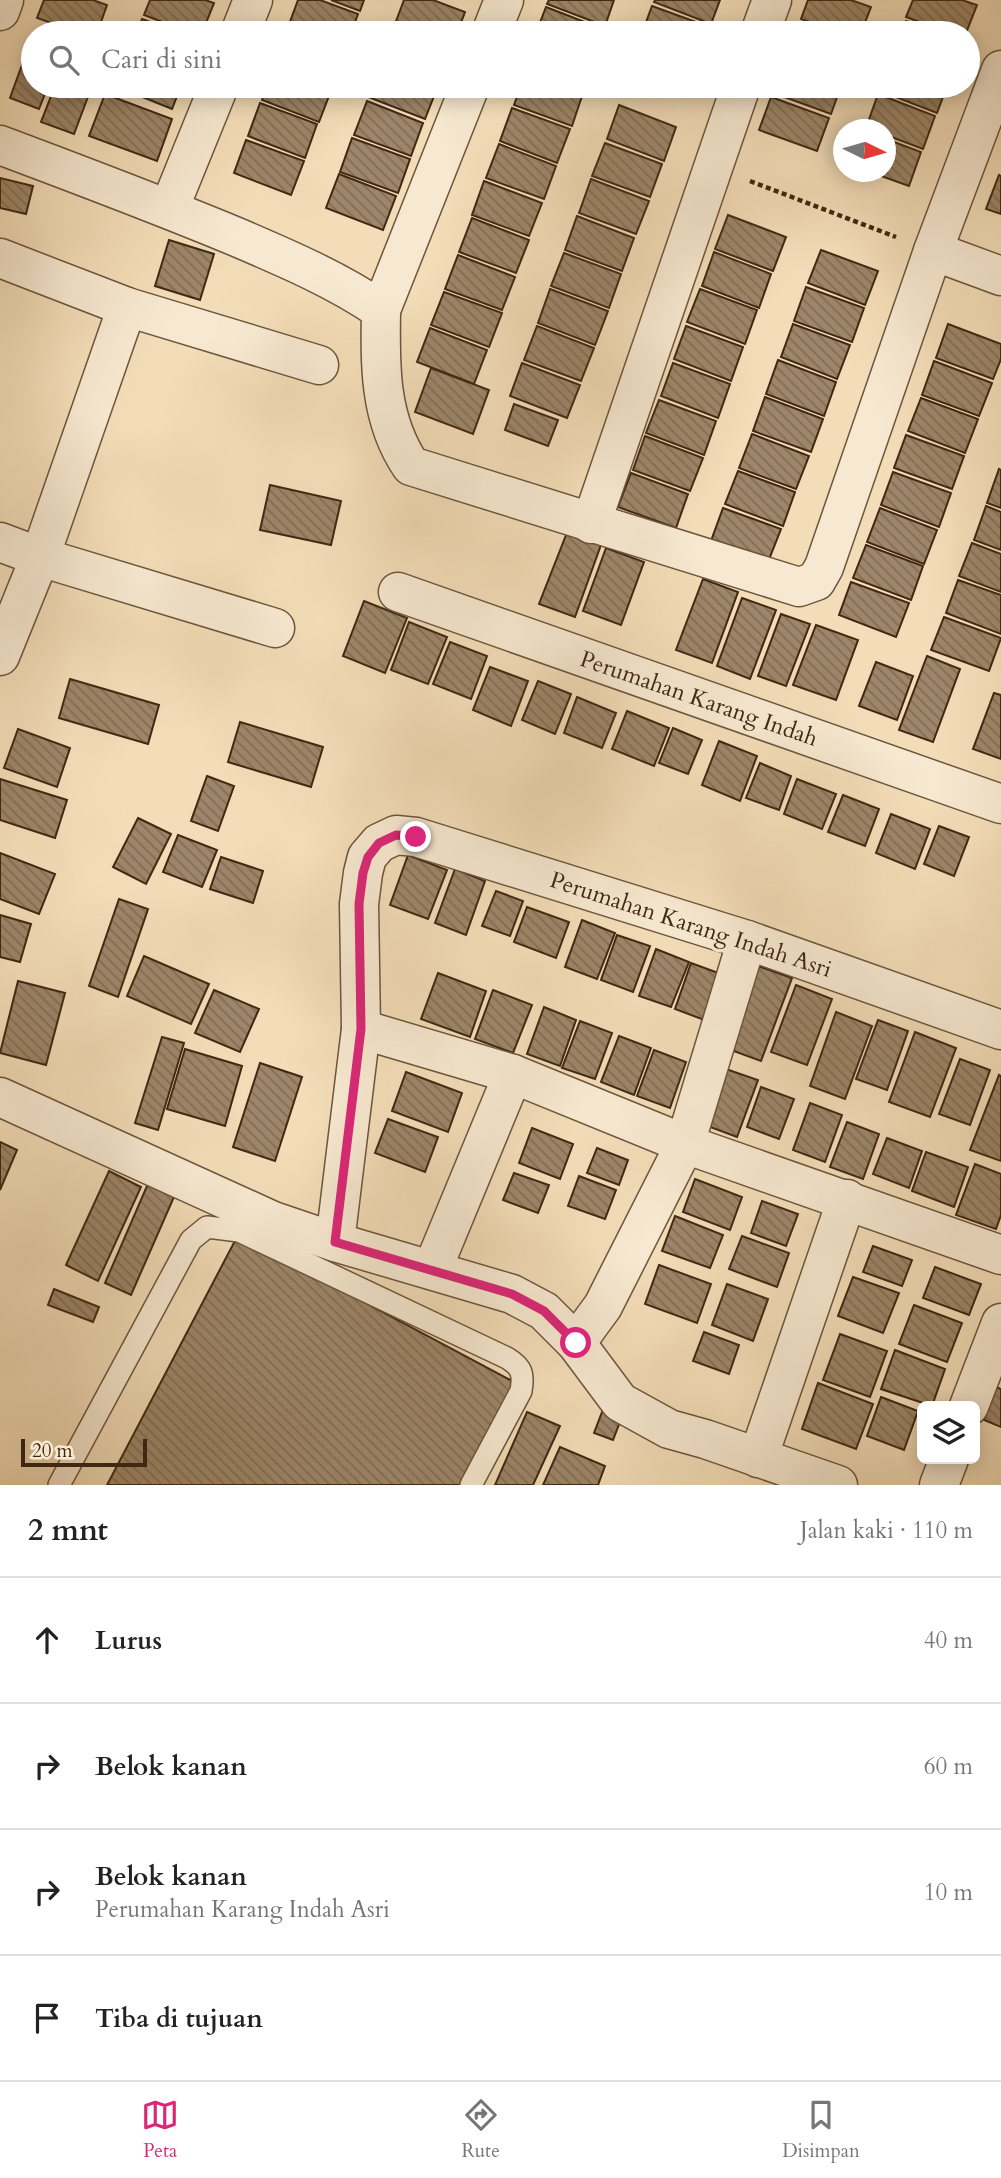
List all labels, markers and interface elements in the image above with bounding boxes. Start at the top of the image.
search box [21,21,980,98]
icon: search [45,41,83,79]
text: Cari di sini [101,42,222,77]
north arrow [833,119,896,182]
street label: Perumahan Karang Indah [576,643,822,754]
route end [400,821,431,852]
street label: Perumahan Karang Indah Asri [546,864,836,985]
route start [560,1327,591,1358]
map controls [917,1401,980,1464]
button: layers [917,1401,980,1464]
scale bar [21,1436,147,1468]
text: 20 m [32,1438,73,1464]
text: 2 mnt [28,1510,108,1551]
text: Jalan kaki · 110 m [800,1515,973,1546]
icon: ahead [28,1621,66,1659]
text: Lurus [95,1623,162,1658]
text: 40 m [924,1625,973,1656]
icon: right [28,1747,66,1785]
text: Belok kanan [95,1749,247,1784]
text: 60 m [924,1751,973,1782]
text: Belok kanan [95,1859,247,1894]
icon: right [28,1873,66,1911]
text: 10 m [924,1877,973,1908]
text: Perumahan Karang Indah Asri [95,1894,390,1925]
icon: arrive [28,1999,66,2037]
text: Tiba di tujuan [95,2001,263,2036]
tab: Peta [141,2096,179,2164]
tab: Rute [462,2096,500,2164]
tab: Disimpan [782,2096,860,2164]

